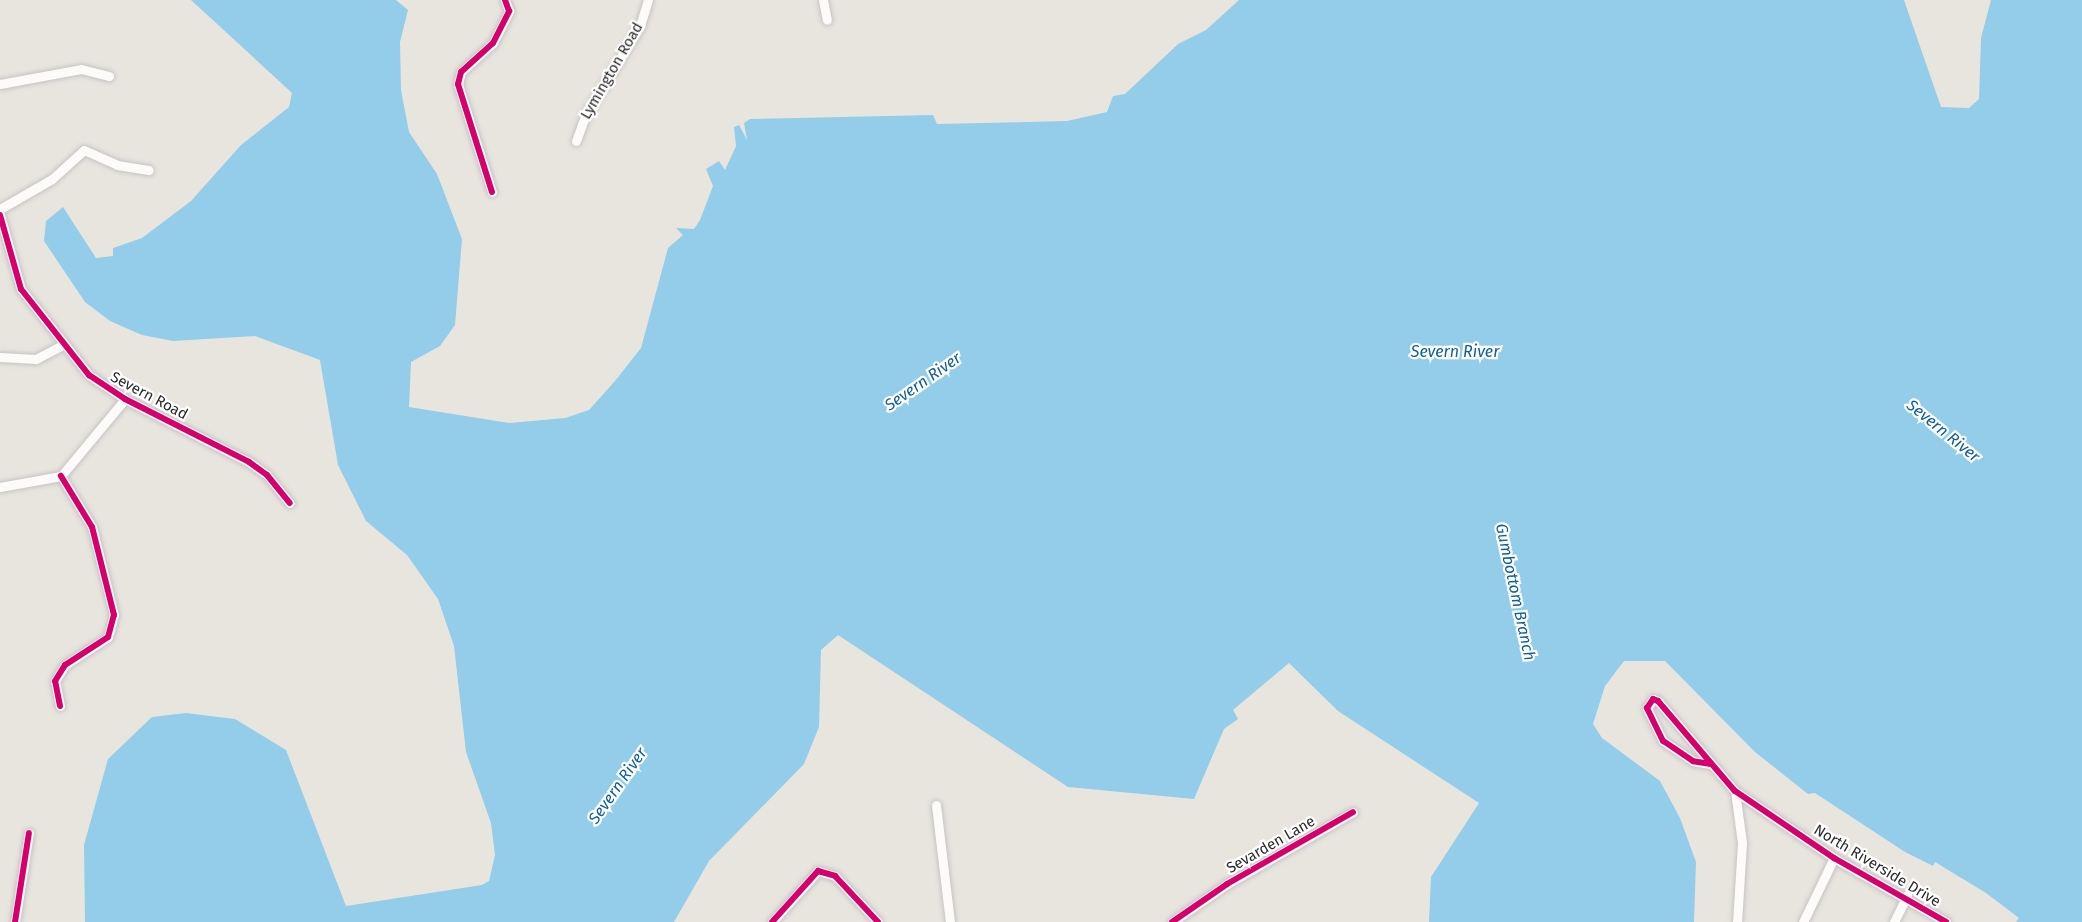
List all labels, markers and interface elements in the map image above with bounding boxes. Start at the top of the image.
street label: Lymington Road [577,19,647,123]
water label: Severn River [1411,342,1499,362]
water label: Severn River [881,349,965,415]
street label: Severn Road [107,368,191,424]
water label: Severn River [1903,396,1983,466]
water label: Gumbottom Branch [1491,522,1539,662]
water label: Severn River [585,744,651,828]
street label: Sevarden Lane [1224,812,1318,878]
street label: North Riverside Drive [1810,821,1944,911]

